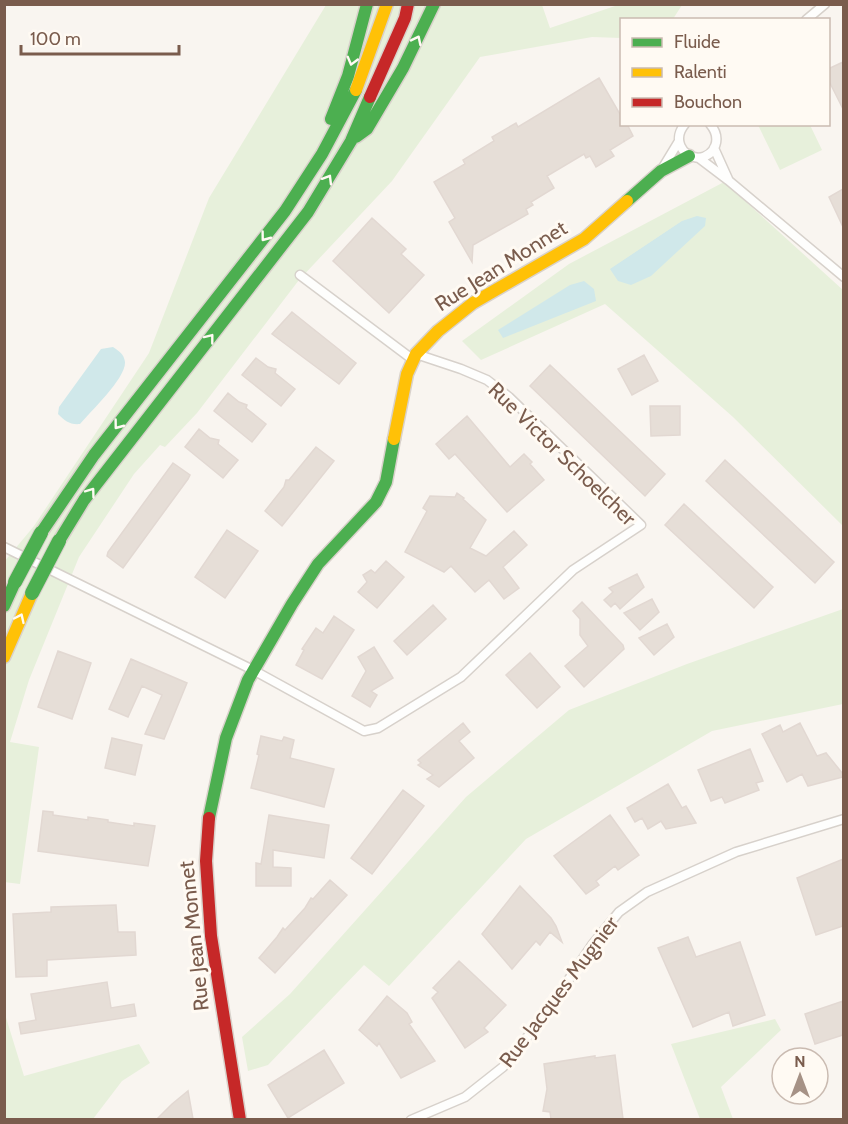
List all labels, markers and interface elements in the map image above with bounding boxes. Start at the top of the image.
scale bar [21,18,178,56]
legend [620,18,830,126]
text: 100 m [30,28,81,50]
text: Fluide [674,31,720,53]
one-way arrow [409,36,421,47]
one-way arrow [347,55,359,66]
text: Ralenti [674,61,727,83]
text: Bouchon [674,91,742,113]
one-way arrow [321,175,333,185]
street label: Rue Jean Monnet [430,215,571,316]
one-way arrow [262,231,273,242]
one-way arrow [203,334,214,345]
street label: Rue Victor Schoelcher [483,377,641,531]
one-way arrow [114,418,125,429]
one-way arrow [83,488,94,499]
one-way arrow [13,613,25,624]
street label: Rue Jean Monnet [173,860,214,1012]
street label: Rue Jacques Mugnier [494,911,624,1072]
north arrow [770,1046,830,1106]
text: N [794,1052,806,1071]

